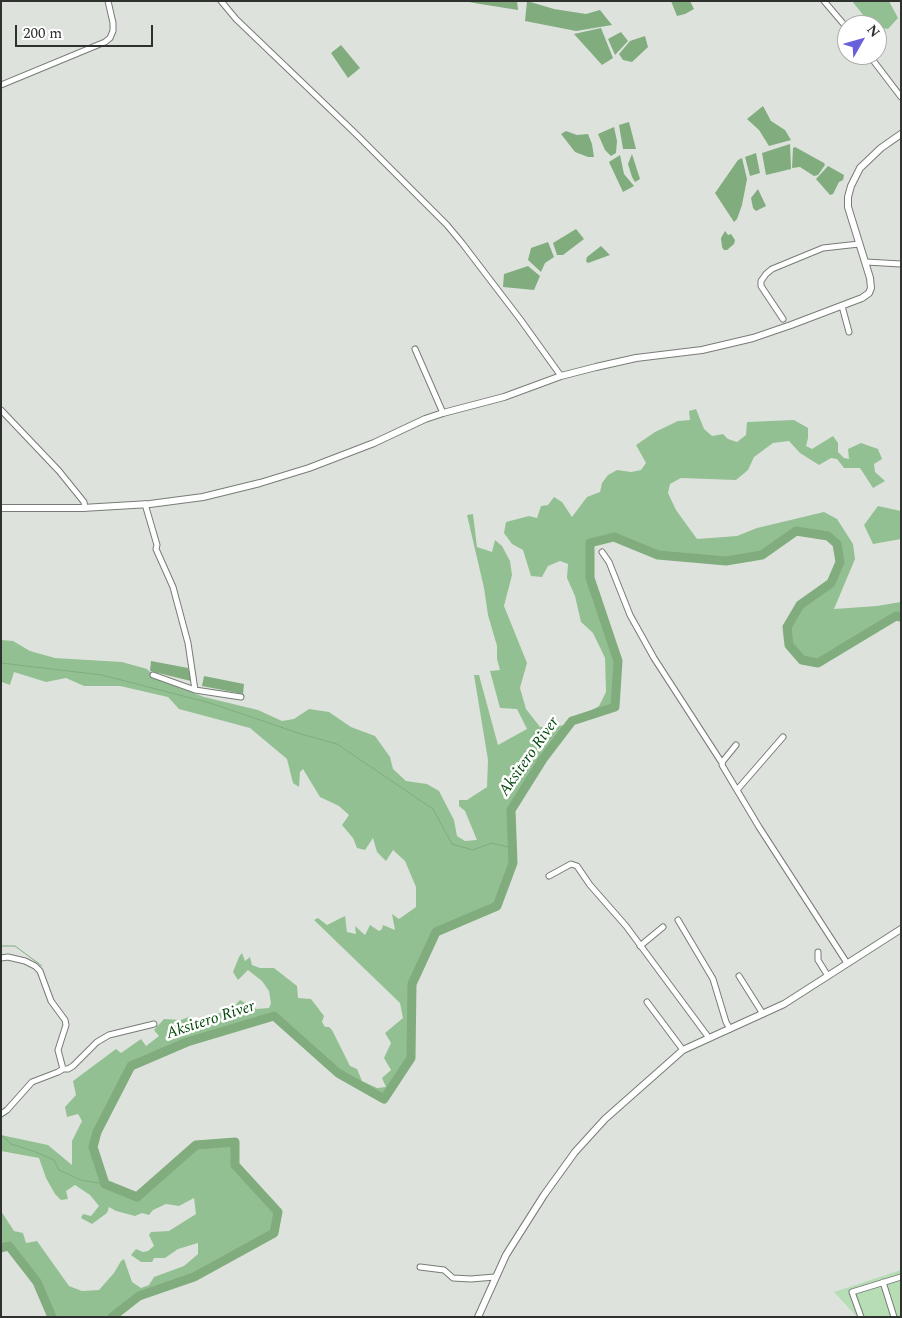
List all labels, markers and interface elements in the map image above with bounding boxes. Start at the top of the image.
scale bar [18,15,155,47]
north arrow [837,15,887,65]
text: N [862,20,885,42]
text: 200 m [23,22,62,45]
water label: Aksitero River [496,714,564,800]
water label: Aksitero River [164,998,258,1044]

